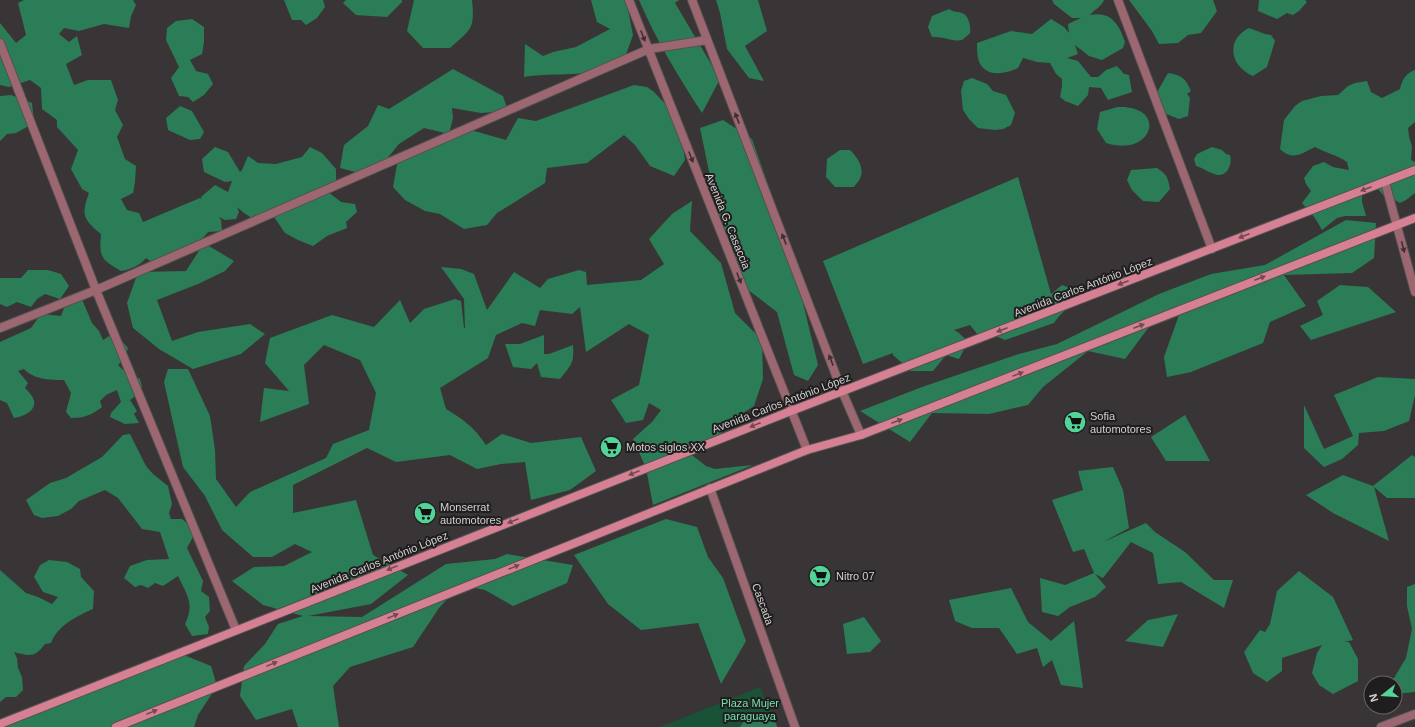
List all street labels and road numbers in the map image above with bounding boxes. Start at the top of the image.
street label: Avenida G. Casaccia [703,171,753,272]
street label: Avenida Carlos António López [1012,255,1154,319]
street label: Avenida Carlos António López [710,371,852,435]
street label: Avenida Carlos António López [309,529,449,595]
street label: Cascada [750,582,776,627]

